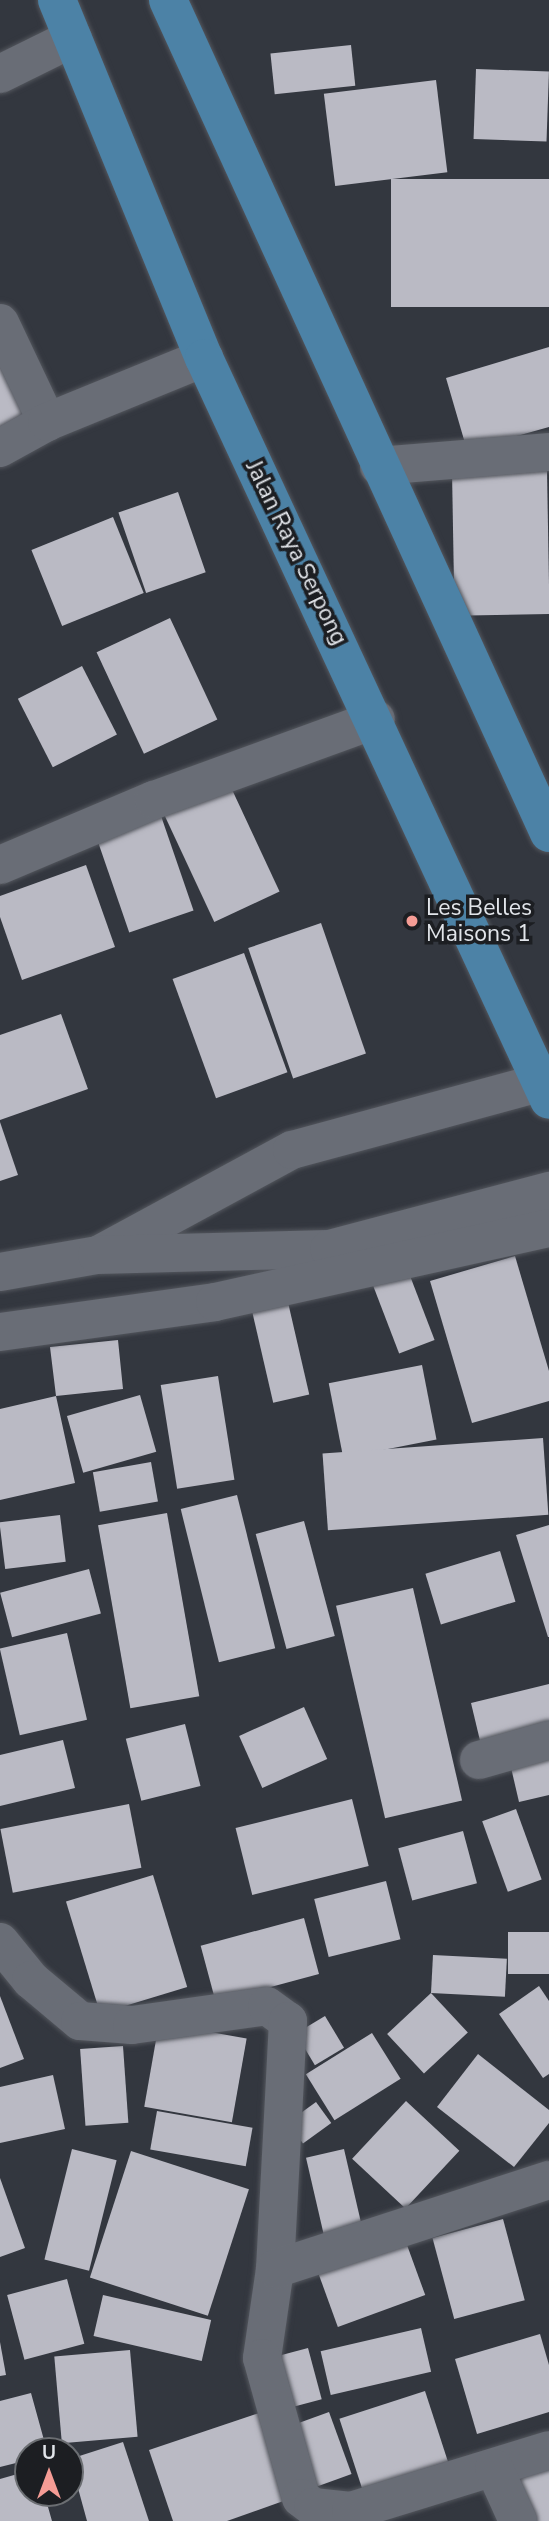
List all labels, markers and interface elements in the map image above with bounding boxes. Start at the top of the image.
street label: Jalan Raya Serpong [239,456,353,650]
place label: Les Belles Maisons 1 [426,894,532,948]
marker: Les Belles Maisons 1 [404,913,420,929]
north arrow [14,2437,84,2507]
text: U [42,2440,56,2466]

